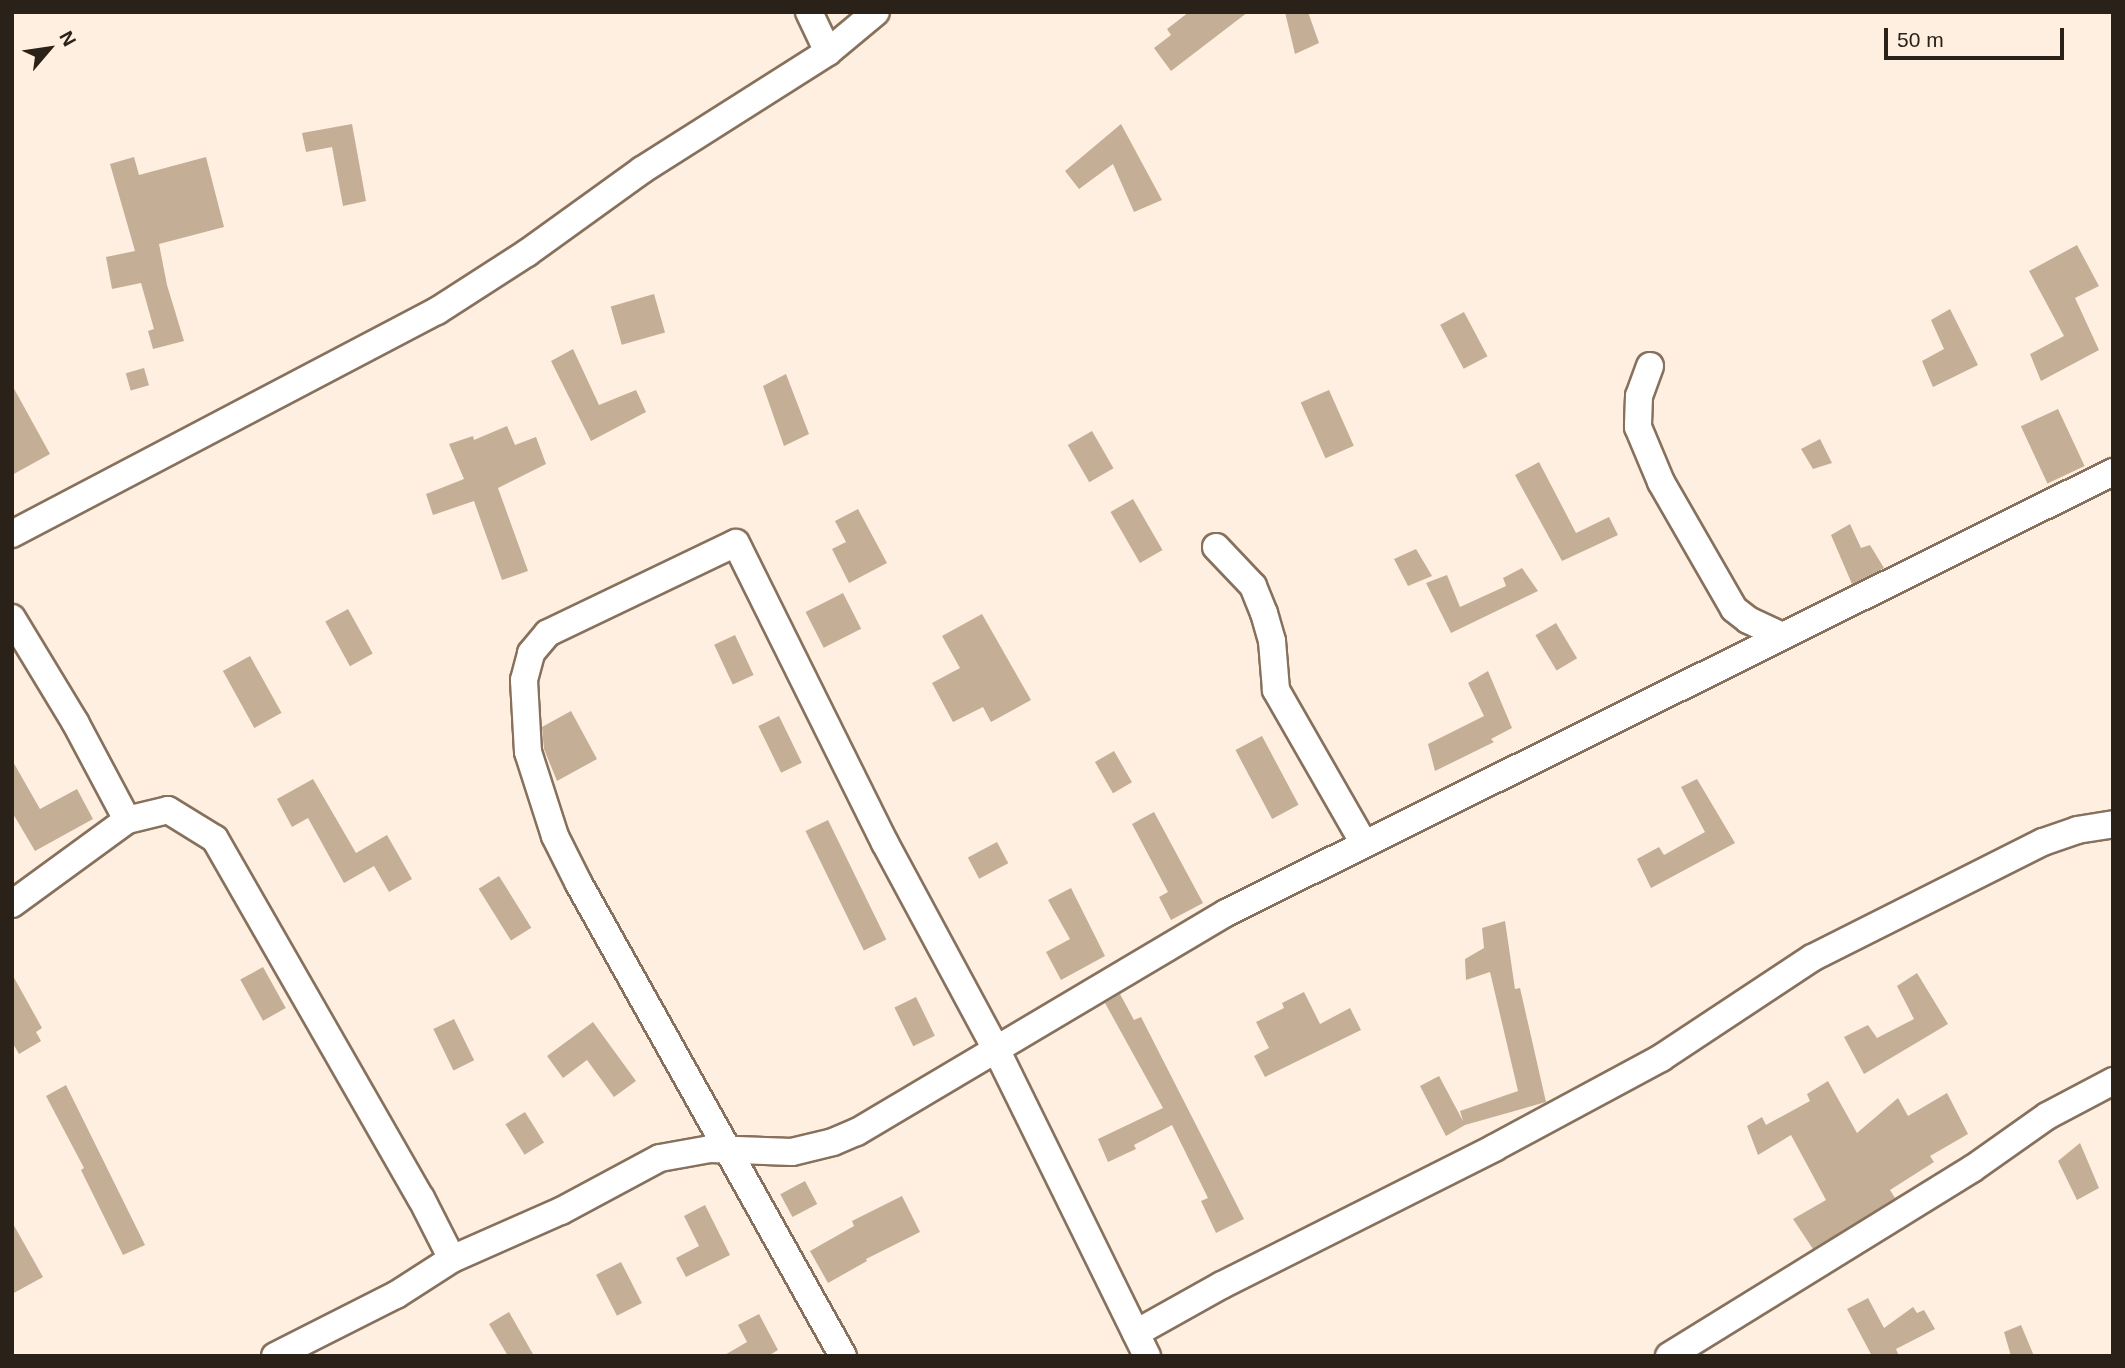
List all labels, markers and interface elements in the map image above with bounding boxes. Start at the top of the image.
north arrow [14,14,84,84]
scale bar [1887,14,2067,58]
text: N [55,27,80,50]
text: 50 m [1897,28,1944,51]

